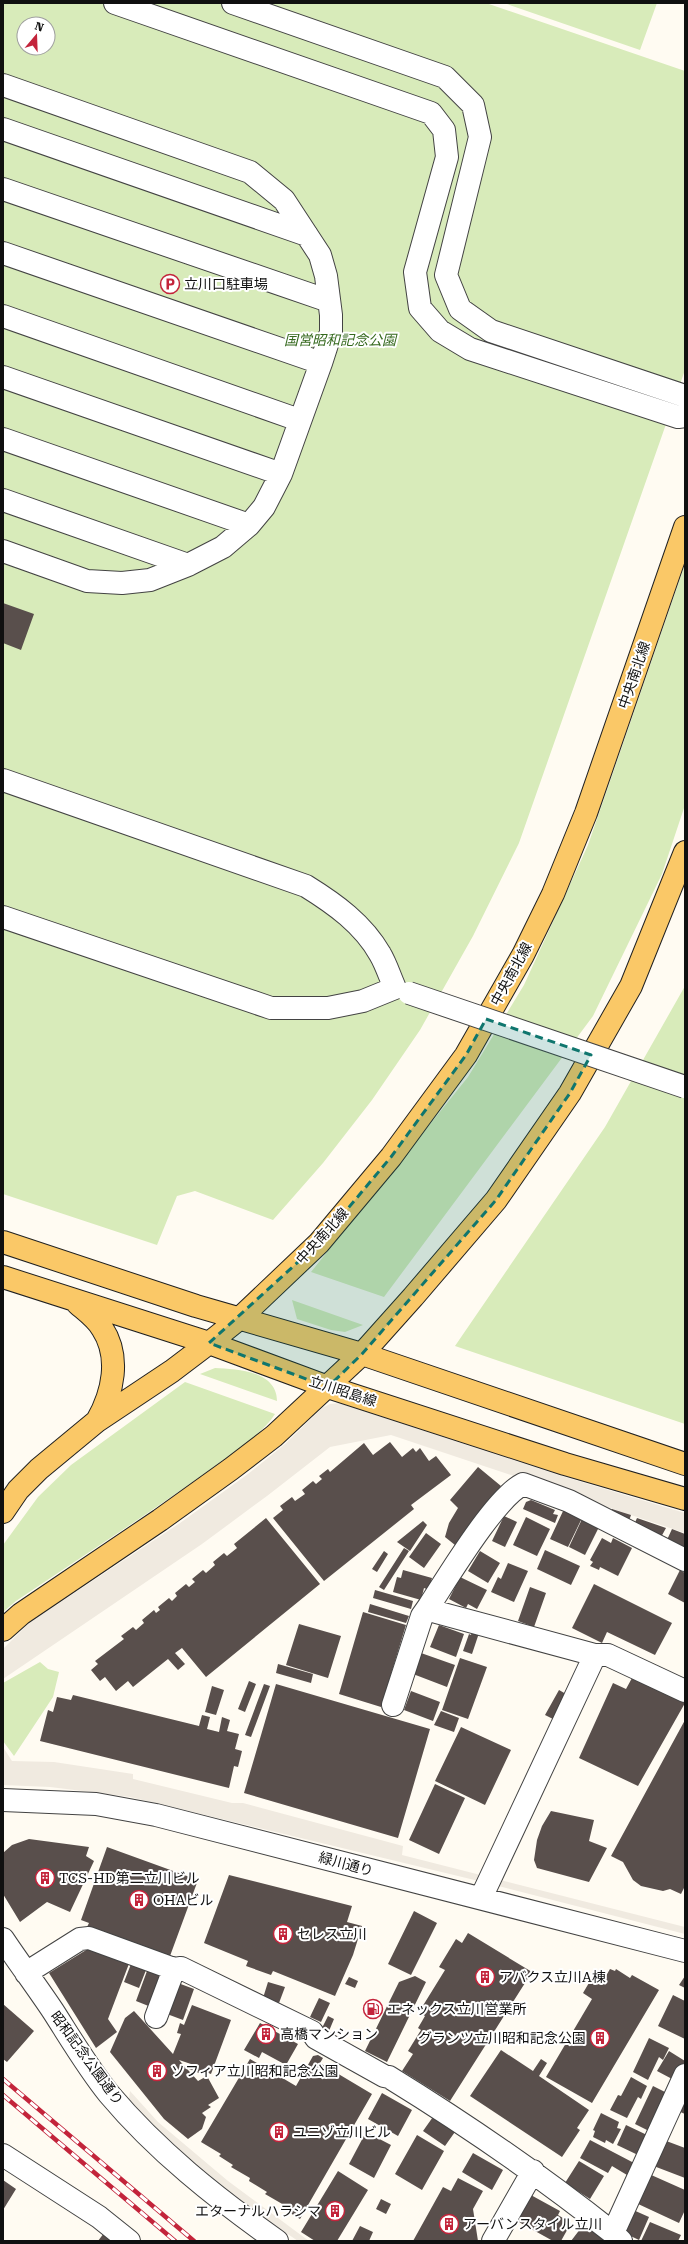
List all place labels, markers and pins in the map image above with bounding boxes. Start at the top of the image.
parking icon: 立川口駐車場 [159,273,181,295]
place label: 立川口駐車場 [184,276,268,292]
building icon: TCS-HD第二立川ビル [34,1867,56,1889]
place label: TCS-HD第二立川ビル [59,1870,200,1886]
building icon: OHAビル [128,1889,150,1911]
place label: OHAビル [153,1892,214,1908]
building icon: セレス立川 [272,1923,294,1945]
place label: セレス立川 [297,1926,367,1942]
building icon: アバクス立川A棟 [474,1966,496,1988]
place label: アバクス立川A棟 [499,1969,606,1985]
fuel station icon: エネックス立川営業所 [362,1998,384,2020]
place label: エネックス立川営業所 [387,2001,527,2017]
building icon: 高橋マンション [255,2023,277,2045]
place label: 高橋マンション [280,2026,378,2042]
building icon: グランツ立川昭和記念公園 [589,2027,611,2049]
place label: グランツ立川昭和記念公園 [418,2030,586,2046]
building icon: ソフィア立川昭和記念公園 [146,2060,168,2082]
place label: ソフィア立川昭和記念公園 [171,2063,339,2079]
building icon: ユニゾ立川ビル [268,2121,290,2143]
place label: ユニゾ立川ビル [293,2124,391,2140]
building icon: エターナルハラシマ [324,2200,346,2222]
place label: エターナルハラシマ [195,2203,321,2219]
building icon: アーバンスタイル立川 [438,2213,460,2235]
place label: アーバンスタイル立川 [463,2216,602,2232]

